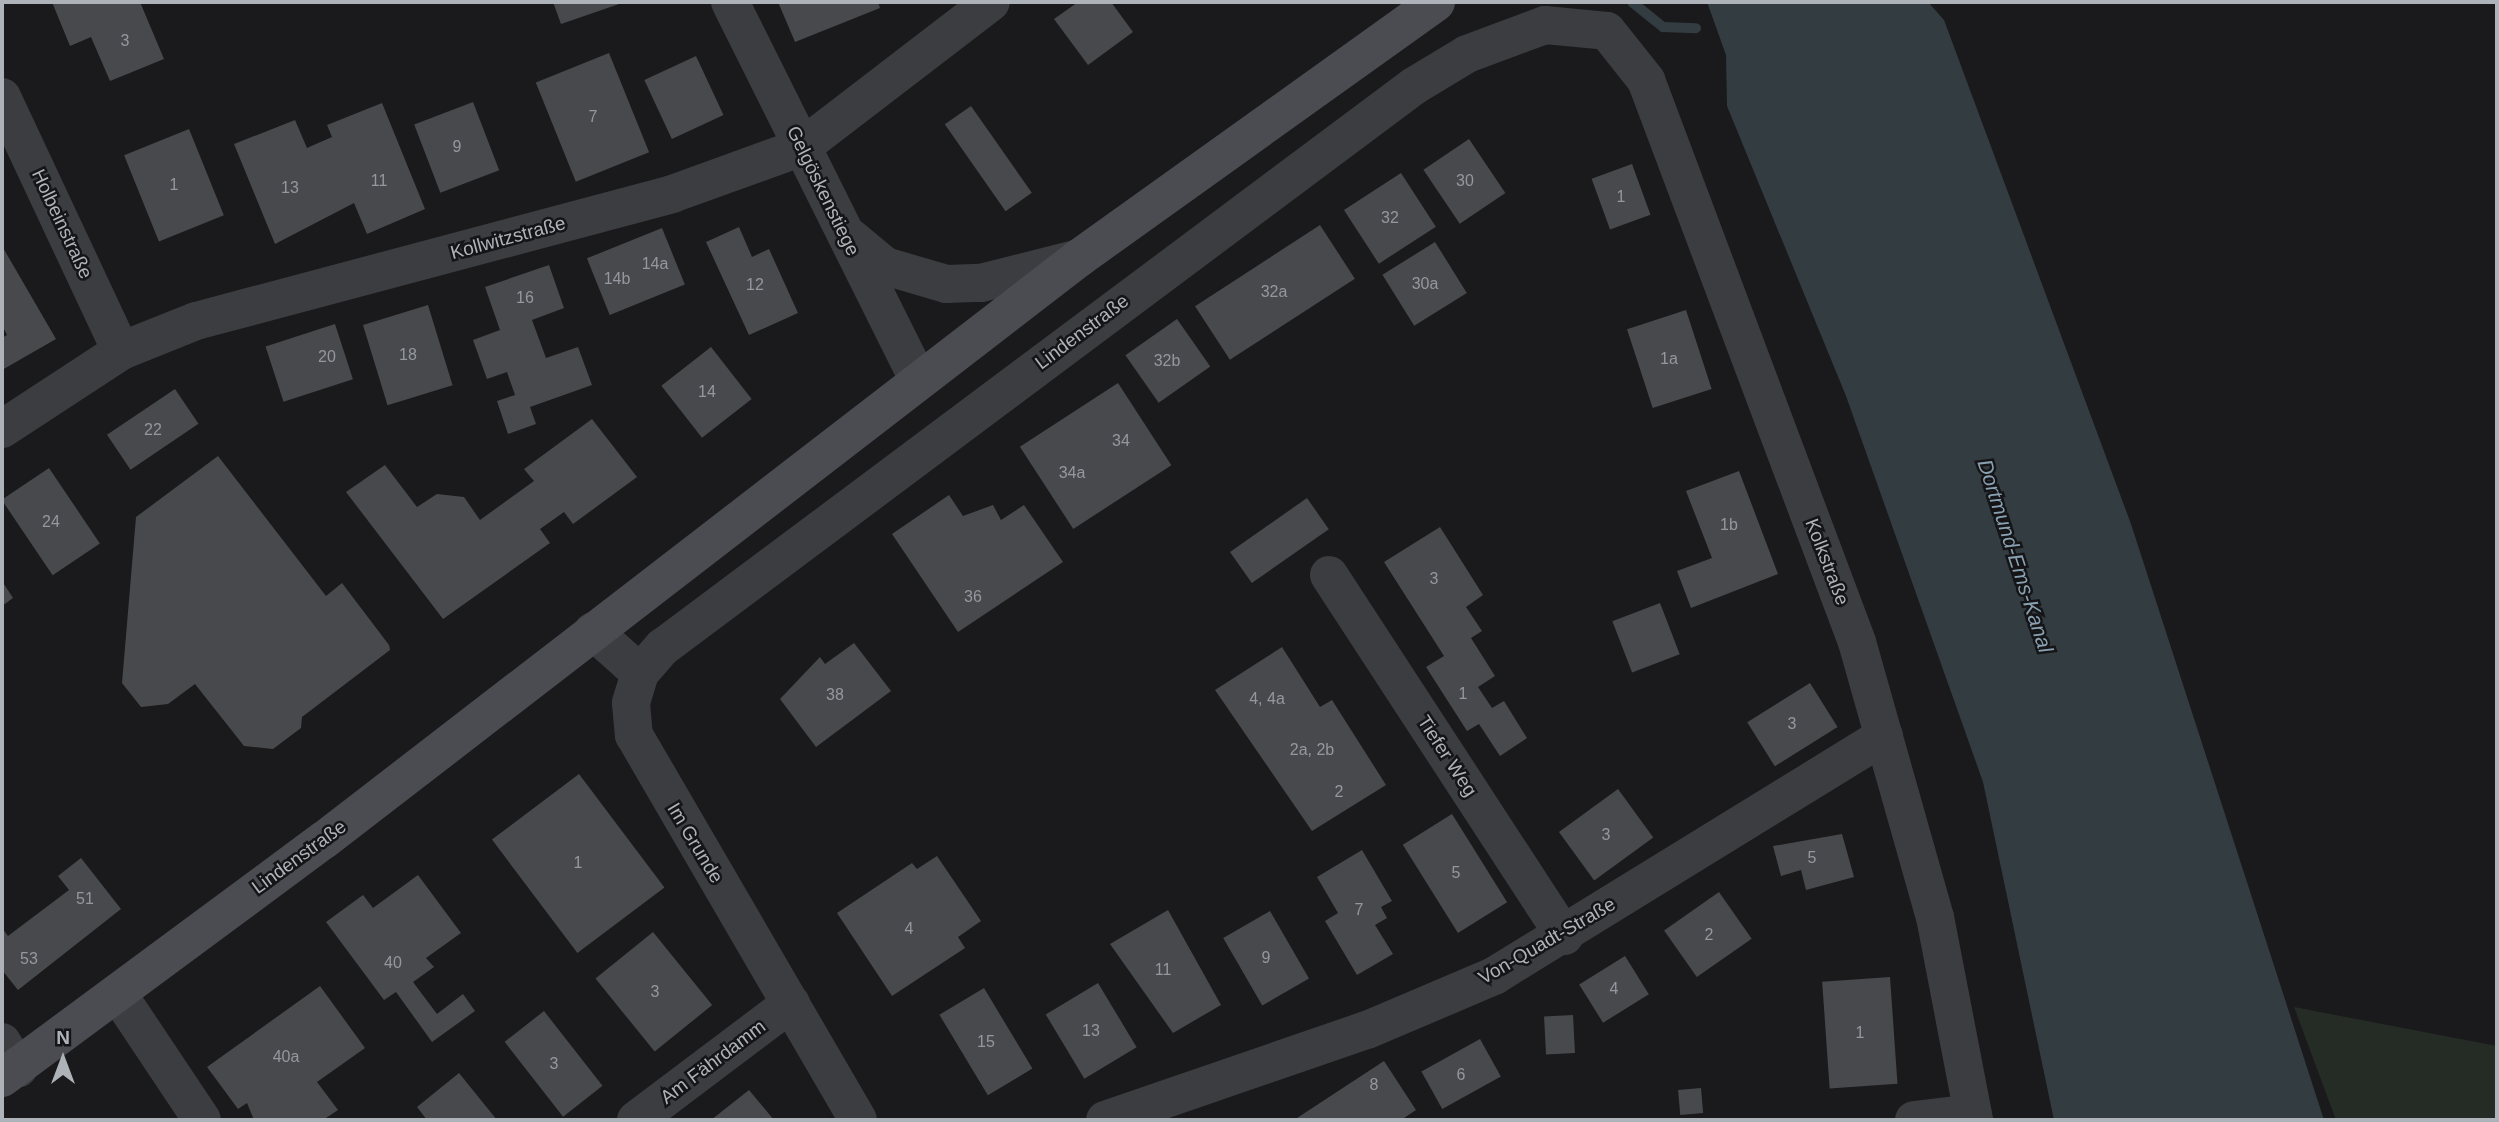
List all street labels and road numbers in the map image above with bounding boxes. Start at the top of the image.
street label: Gelgöskenstiege [782,122,864,260]
street label: Holbeinstraße [27,166,97,282]
street label: Kollwitzstraße [448,212,568,264]
street label: Lindenstraße [1031,290,1133,374]
street label: Kolkstraße [1800,516,1854,608]
street label: Tiefer Weg [1412,711,1482,801]
street label: Im Grunde [662,799,728,887]
street label: Lindenstraße [247,815,351,899]
street label: Von-Quadt-Straße [1475,893,1619,989]
street label: Am Fährdamm [656,1015,770,1109]

